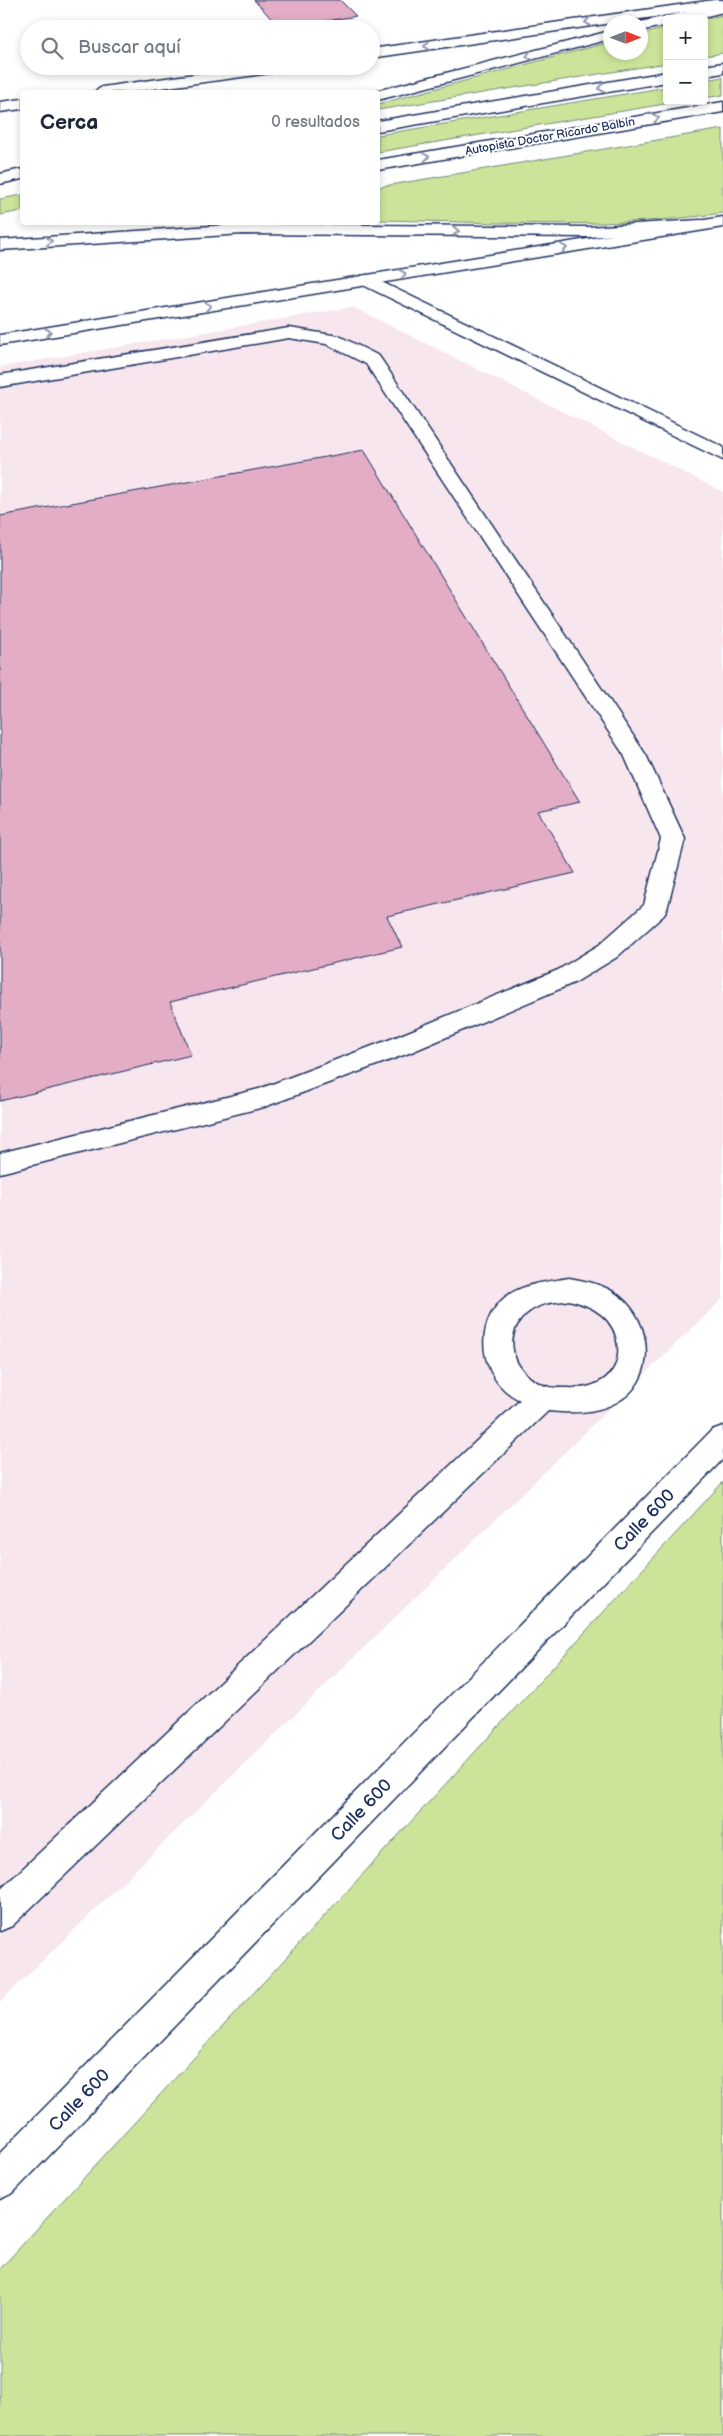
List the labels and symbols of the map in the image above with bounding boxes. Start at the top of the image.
north arrow [603,15,648,60]
one-way arrow [584,17,592,27]
one-way arrow [423,40,432,50]
one-way arrow [526,51,534,61]
one-way arrow [597,83,606,93]
one-way arrow [652,113,660,124]
street label: Autopista Doctor Ricardo Balbín [464,114,636,159]
one-way arrow [421,153,430,163]
one-way arrow [452,226,460,236]
one-way arrow [45,236,53,247]
one-way arrow [559,243,568,253]
one-way arrow [400,269,408,280]
one-way arrow [204,301,213,311]
one-way arrow [44,328,52,338]
street label: Calle 600 [610,1485,679,1556]
street label: Calle 600 [327,1775,396,1846]
street label: Calle 600 [45,2065,114,2136]

